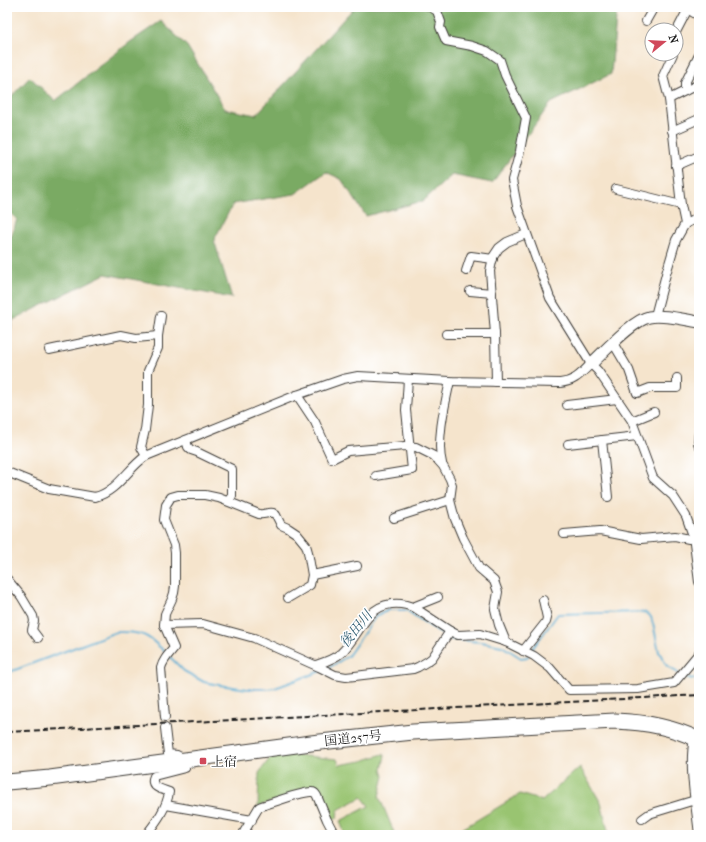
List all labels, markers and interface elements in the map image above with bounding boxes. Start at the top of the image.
north arrow [644,22,684,62]
text: N [666,33,681,46]
water label: 後田川 [336,606,377,651]
street label: 国道257号 [324,728,382,748]
place label: 上宿 [211,754,237,769]
marker: 上宿 [198,756,208,766]

